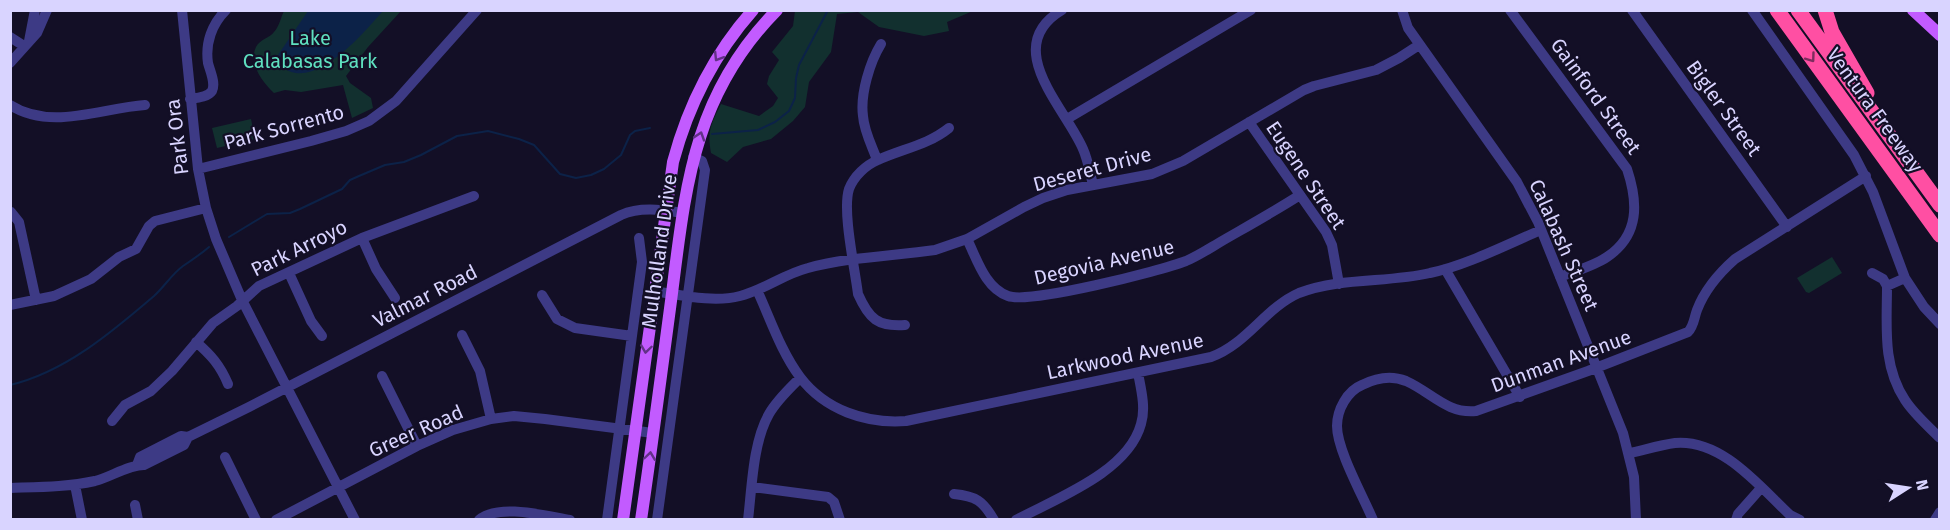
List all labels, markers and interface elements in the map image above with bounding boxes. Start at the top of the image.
park label: Lake Calabasas Park [243,26,378,73]
street label: Gainford Street [1546,33,1647,159]
street label: Ventura Freeway [1822,43,1928,177]
one-way arrow [713,51,725,61]
one-way arrow [1804,51,1815,62]
street label: Bigler Street [1681,56,1767,161]
street label: Park Ora [160,98,194,176]
street label: Park Sorrento [221,99,347,155]
street label: Eugene Street [1261,116,1351,234]
one-way arrow [692,131,705,142]
street label: Deseret Drive [1030,142,1154,196]
street label: Mulholland Drive [636,173,682,329]
street label: Calabash Street [1524,176,1604,315]
street label: Park Arroyo [247,214,351,282]
street label: Degovia Avenue [1031,234,1177,290]
street label: Valmar Road [369,259,481,333]
street label: Dunman Avenue [1488,324,1634,398]
street label: Larkwood Avenue [1044,328,1206,384]
one-way arrow [640,344,652,354]
street label: Greer Road [365,400,467,462]
one-way arrow [644,451,656,461]
north arrow [1878,458,1938,518]
text: N [1912,478,1933,492]

